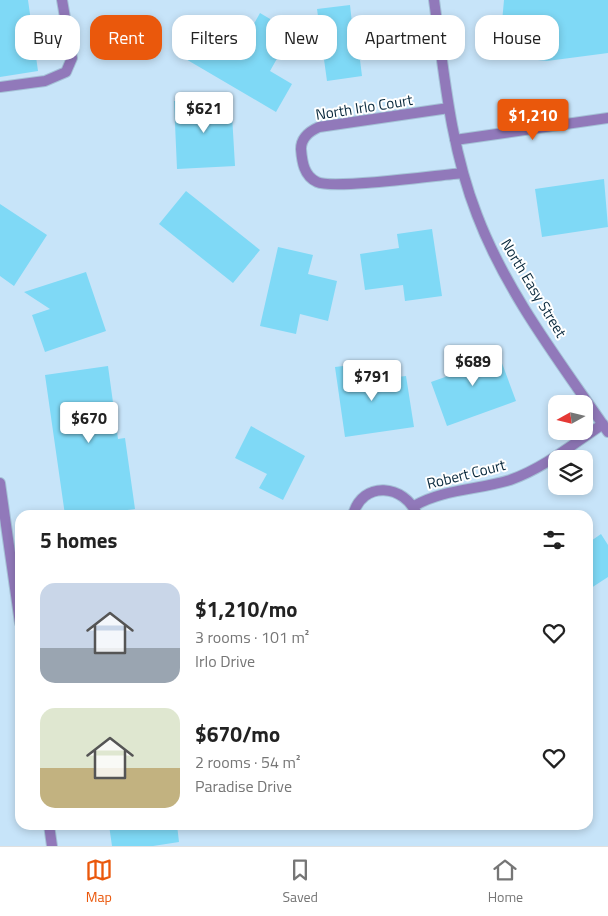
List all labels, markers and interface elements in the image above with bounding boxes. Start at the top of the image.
chip: Buy [15,15,80,60]
chip: Rent [90,15,162,60]
chip: Filters [172,15,256,60]
chip: New [266,15,337,60]
chip: Apartment [347,15,465,60]
chip: House [475,15,559,60]
street label: North Irlo Court [314,88,415,126]
pin: $621 [174,92,234,134]
text: $621 [186,96,222,120]
pin: $1,210 [492,98,574,141]
text: $1,210 [508,103,558,127]
street label: North Easy Street [495,234,573,342]
pin: $689 [443,344,503,387]
text: $689 [455,349,491,373]
pin: $791 [342,360,402,402]
text: $791 [354,364,390,388]
north arrow [548,395,592,440]
map controls [548,395,593,495]
pin: $670 [59,402,119,444]
text: $670 [71,406,107,430]
button: layers [548,450,593,495]
street label: Robert Court [424,453,509,495]
text: 5 homes [40,524,117,556]
icon: filters [540,526,568,554]
text: $1,210/mo [195,593,297,625]
icon: home [80,603,140,663]
icon: heart [540,619,568,647]
text: 3 rooms · 101 m² [195,625,309,649]
text: Irlo Drive [195,649,255,673]
text: $670/mo [195,718,280,750]
icon: home [80,728,140,788]
icon: heart [540,744,568,772]
text: 2 rooms · 54 m² [195,750,300,774]
text: Paradise Drive [195,774,292,798]
tab: Map [85,856,113,907]
tab: Saved [282,856,318,907]
tab: Home [488,856,523,907]

